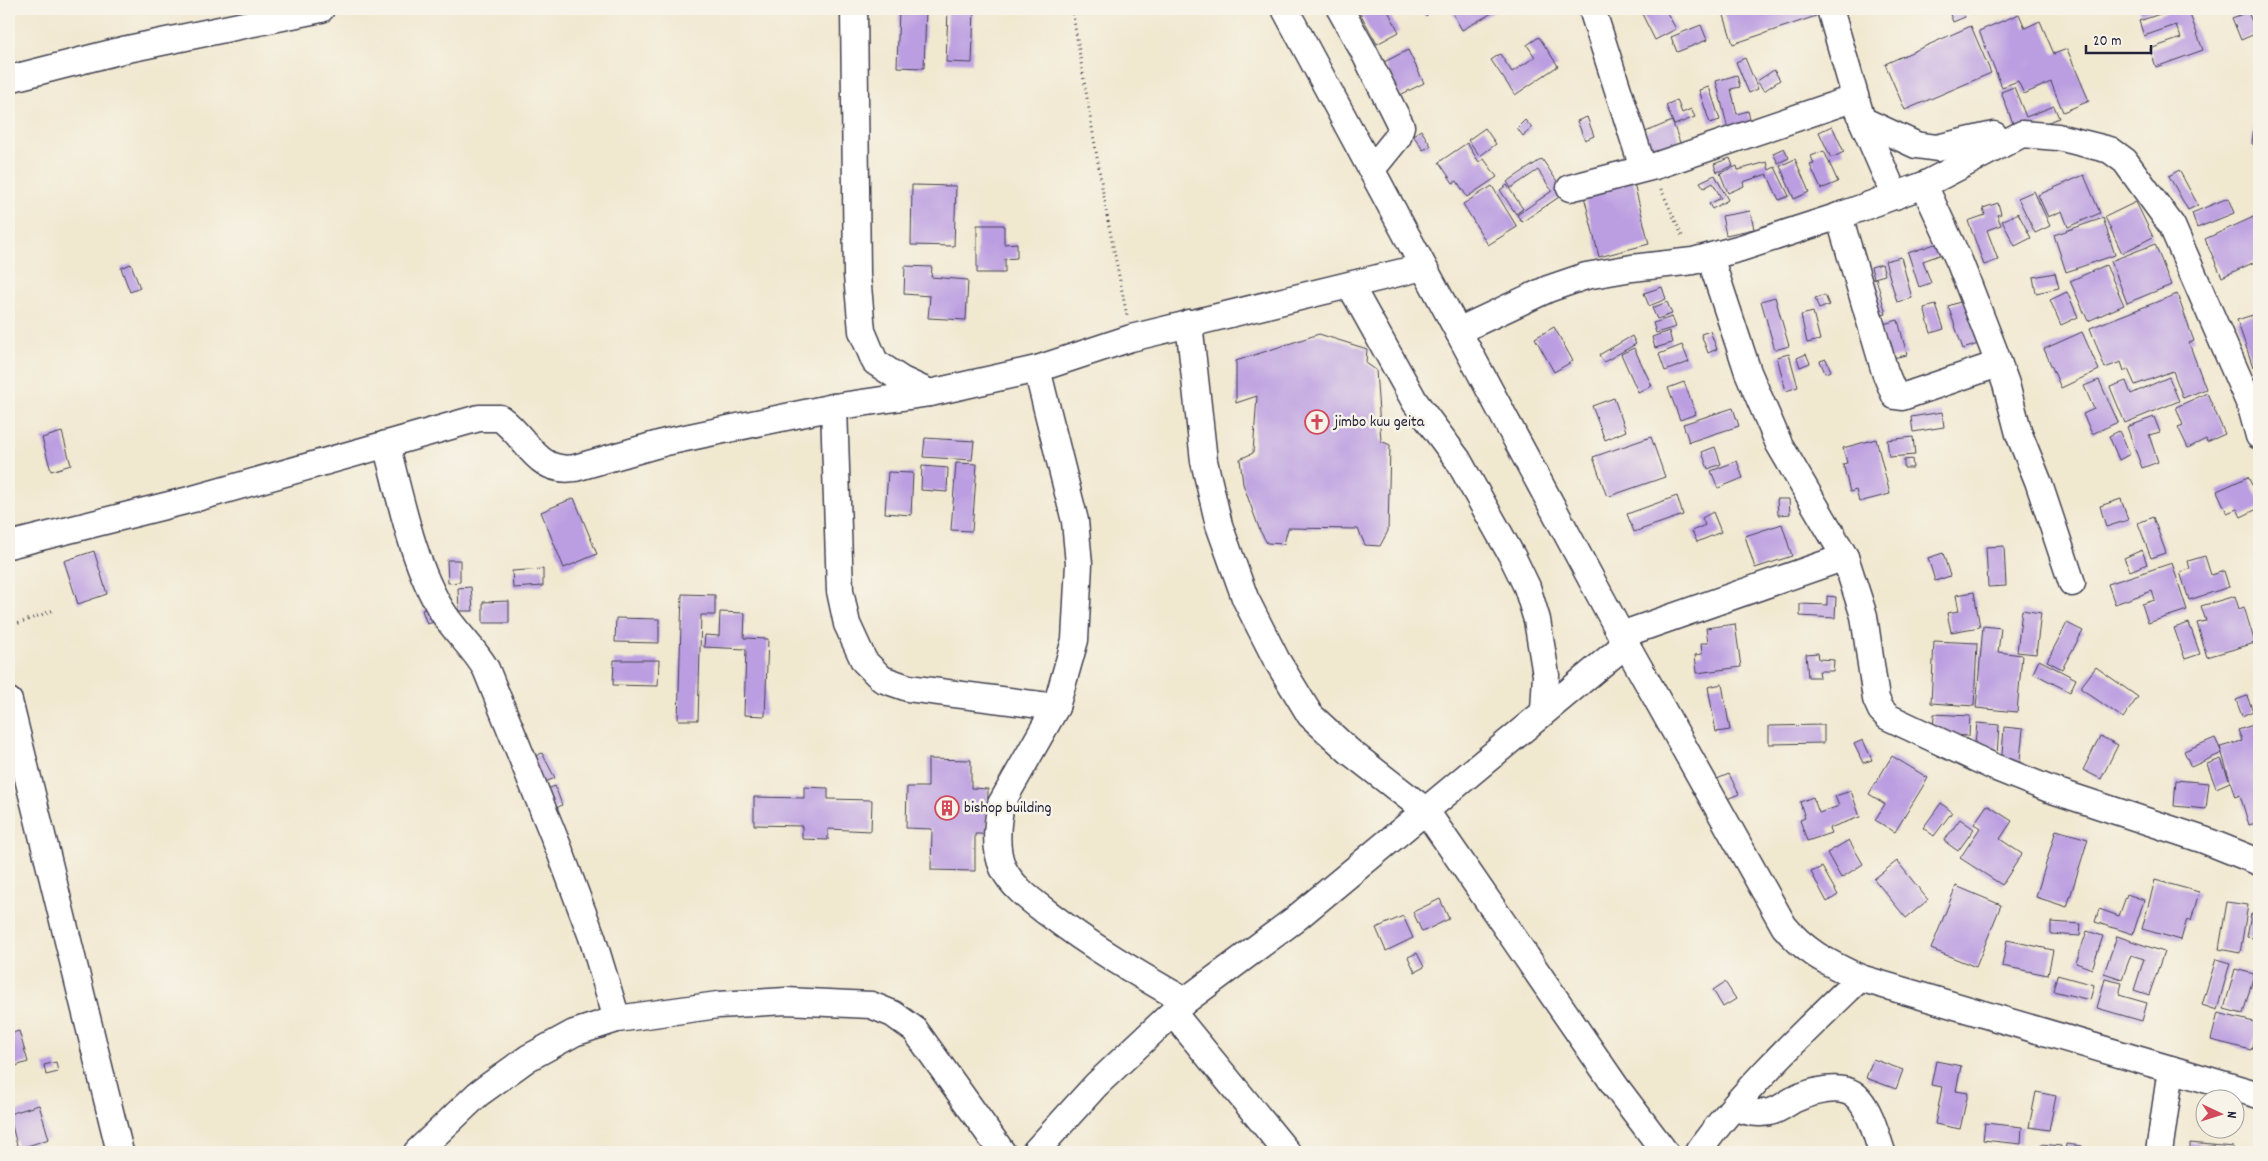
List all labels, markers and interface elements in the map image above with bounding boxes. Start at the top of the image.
scale bar [2086,22,2150,54]
text: 20 m [2093,31,2121,53]
church icon: jimbo kuu geita [1304,409,1330,435]
place label: jimbo kuu geita [1332,411,1425,434]
building icon: bishop building [934,795,960,821]
place label: bishop building [964,797,1051,820]
north arrow [2196,1088,2246,1138]
text: N [2221,1111,2241,1119]

